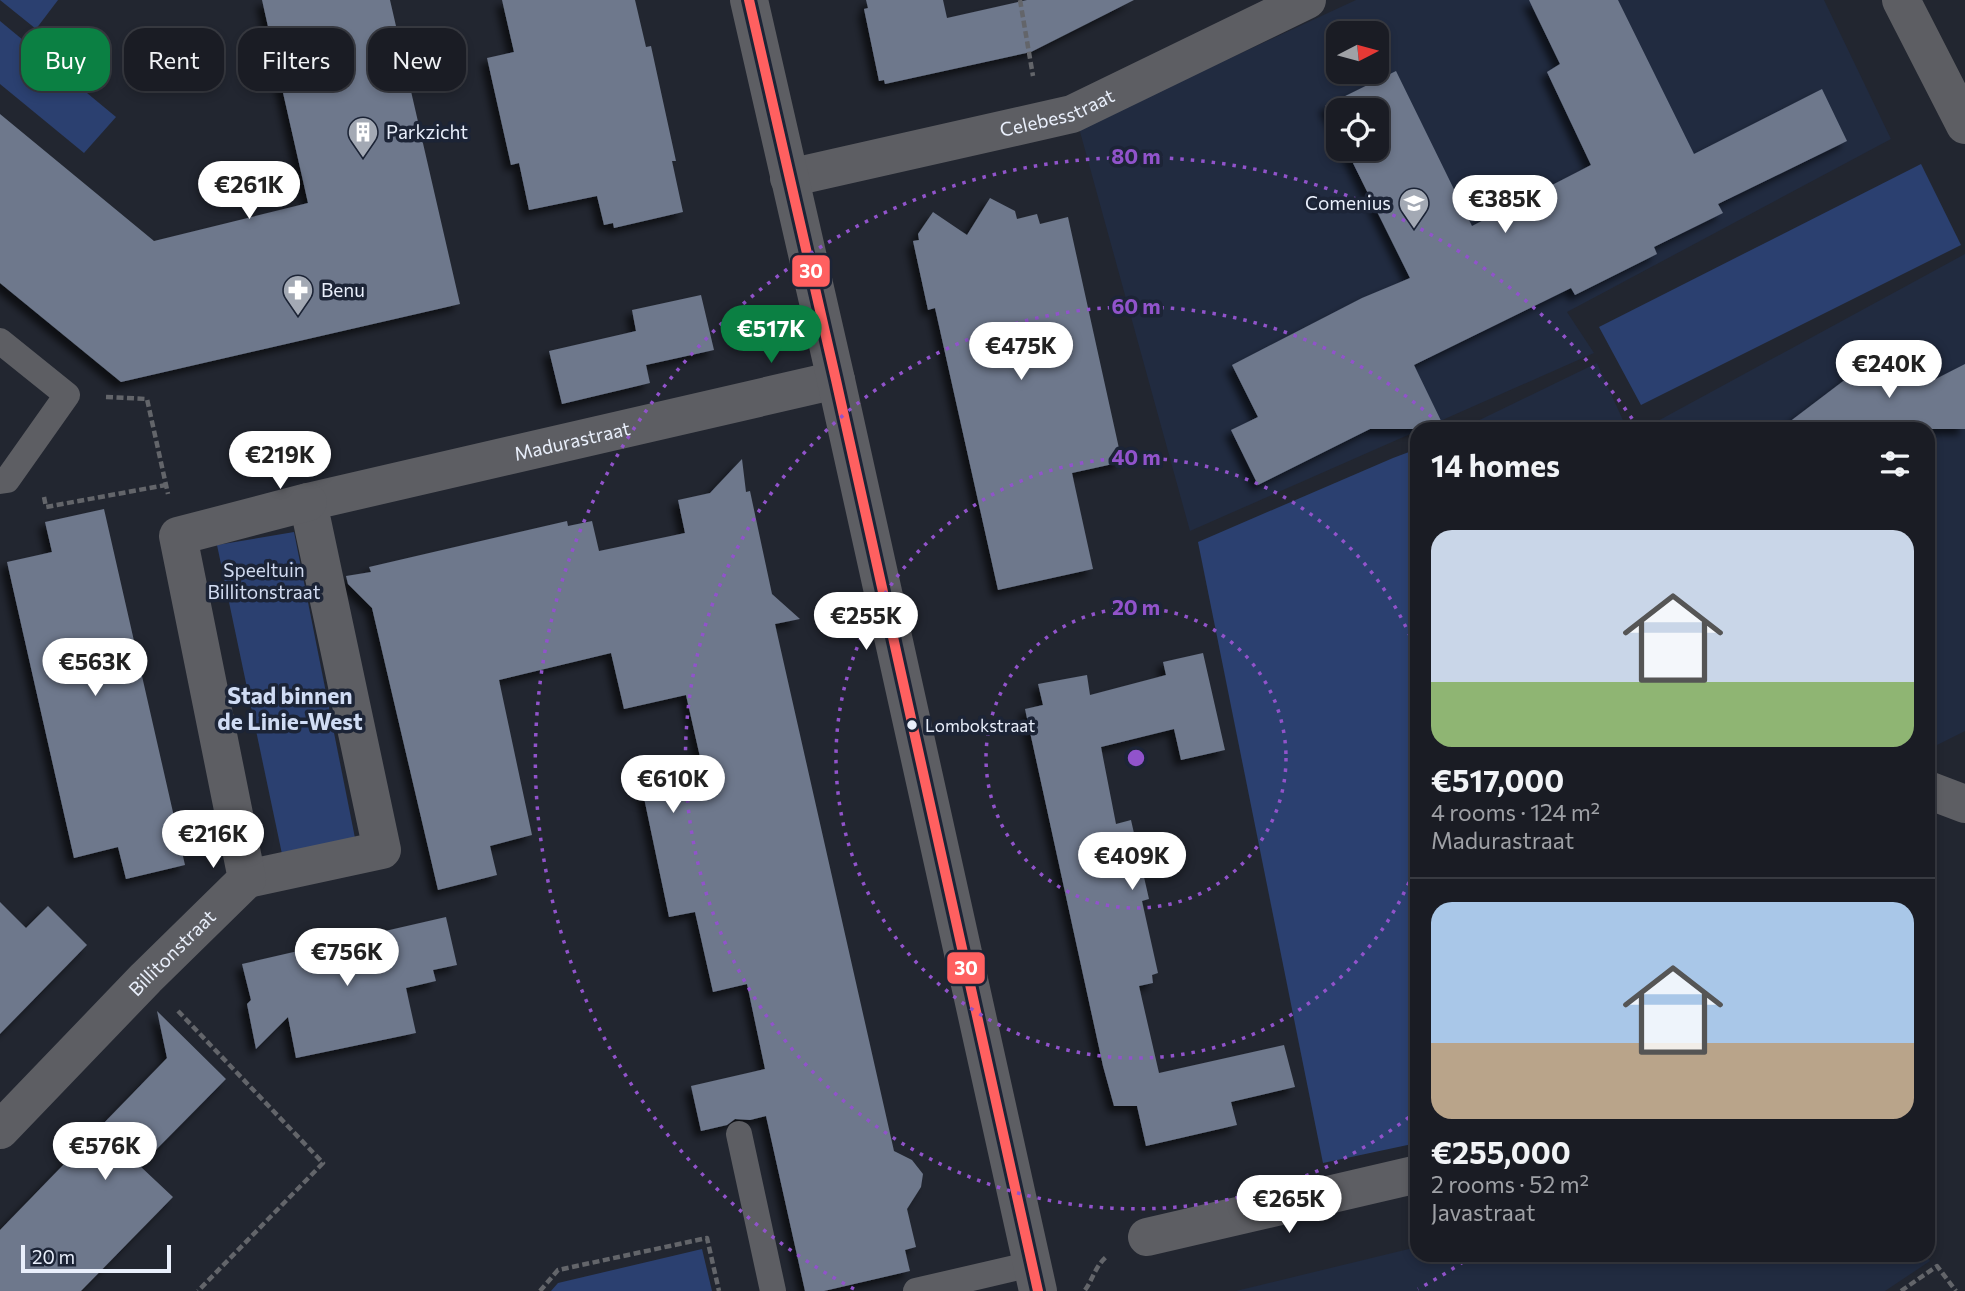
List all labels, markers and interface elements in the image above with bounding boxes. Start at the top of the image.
north arrow [1326,21,1390,84]
map controls [1326,21,1389,161]
chip: Buy [21,28,110,91]
chip: Rent [124,28,224,91]
chip: Filters [238,28,354,91]
chip: New [368,28,466,91]
street label: Celebesstraat [997,83,1118,141]
button: locate [1326,98,1389,161]
building icon: Parkzicht [346,115,380,159]
place label: Parkzicht [386,120,468,143]
text: 80 m [1111,143,1161,168]
pin: €261K [200,162,298,221]
text: €261K [214,170,284,198]
pin: €385K [1456,176,1554,235]
text: €385K [1468,184,1542,212]
school or university icon: Comenius [1397,186,1431,230]
place label: Comenius [1305,191,1391,214]
line badge: 30 [791,254,831,288]
text: 30 [799,259,823,282]
pharmacy icon: Benu [281,273,315,317]
place label: Benu [321,278,365,301]
text: 60 m [1111,293,1161,318]
pin: €517K [722,306,820,365]
text: €517K [737,314,805,342]
pin: €475K [972,322,1070,382]
text: €475K [985,331,1057,359]
pin: €240K [1840,340,1938,400]
text: €240K [1852,349,1926,377]
street label: Madurastraat [512,416,633,465]
pin: €219K [231,432,329,491]
text: €219K [245,440,315,468]
text: 40 m [1111,444,1161,469]
icon: filters [1876,445,1914,483]
text: 14 homes [1431,446,1560,483]
park label: Speeltuin Billitonstraat [207,558,321,603]
icon: home [1610,575,1736,701]
pin: €255K [817,592,915,652]
text: 20 m [1112,594,1160,619]
text: €255K [830,601,902,629]
pin: €563K [46,638,144,698]
text: €563K [58,647,132,675]
district label: Stad binnen de Linie-West [217,681,363,735]
place label: Lombokstraat [925,715,1035,736]
marker: Lombokstraat [905,718,919,732]
centre of rings [1124,746,1148,770]
pin: €610K [624,756,722,815]
text: €517,000 [1431,761,1564,798]
text: €610K [637,764,709,792]
text: 4 rooms · 124 m² [1431,798,1600,826]
pin: €216K [164,810,262,870]
text: €216K [178,819,248,847]
text: Madurastraat [1431,826,1574,854]
pin: €409K [1083,832,1181,892]
text: €409K [1094,841,1170,869]
street label: Billitonstraat [123,904,220,1000]
pin: €756K [298,928,396,988]
text: €756K [311,937,383,965]
icon: home [1610,947,1736,1073]
line badge: 30 [946,951,986,985]
text: 30 [954,956,978,979]
pin: €576K [56,1122,154,1182]
text: €576K [69,1131,141,1159]
text: €255,000 [1431,1133,1571,1170]
text: 2 rooms · 52 m² [1431,1170,1589,1198]
pin: €265K [1240,1176,1338,1235]
text: €265K [1253,1184,1325,1212]
text: Javastraat [1431,1198,1535,1226]
scale bar [21,1242,172,1274]
text: 20 m [32,1245,75,1268]

